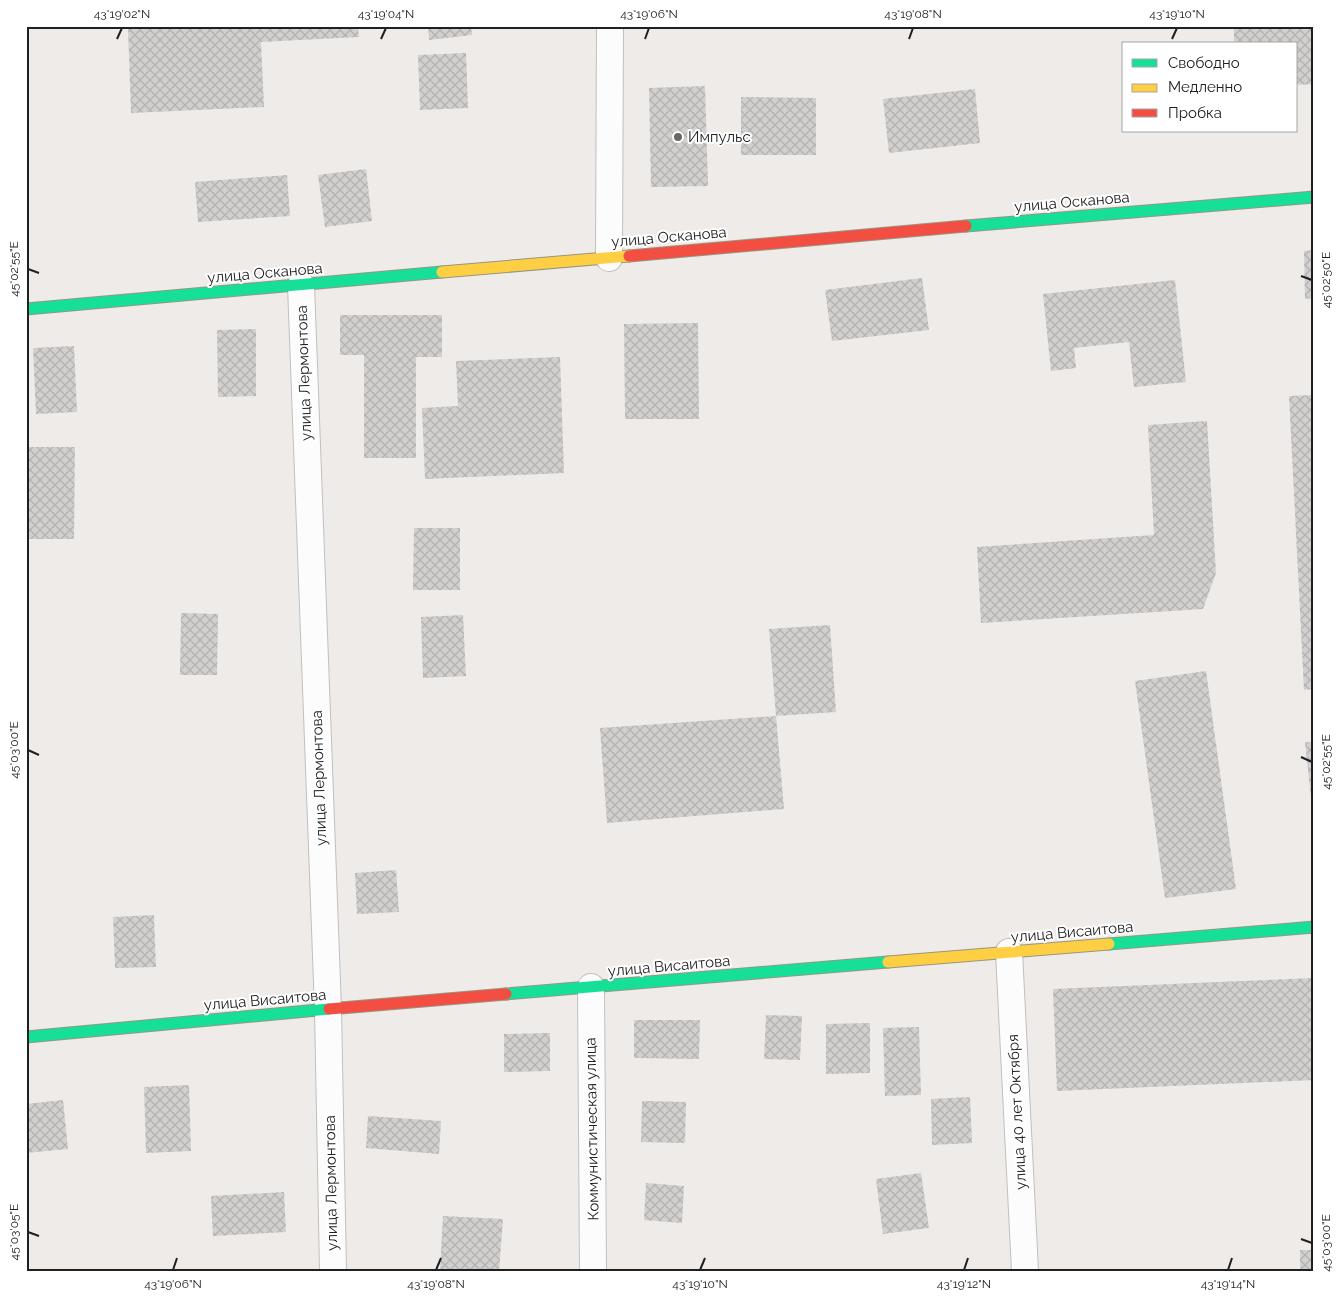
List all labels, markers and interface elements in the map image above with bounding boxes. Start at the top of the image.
text: 43°19'02"N [94,7,150,21]
text: 43°19'04"N [358,7,414,21]
text: 43°19'06"N [620,7,678,21]
text: 43°19'08"N [884,7,942,21]
text: 43°19'10"N [1149,7,1205,21]
legend [1122,42,1298,132]
text: Свободно [1168,54,1240,72]
text: Медленно [1168,78,1242,96]
text: Пробка [1168,104,1222,122]
place label: Импульс [688,128,751,146]
marker: Импульс [672,131,684,143]
street label: улица Осканова [1014,188,1130,216]
street label: улица Осканова [611,223,727,251]
text: 45°02'55"E [7,241,21,297]
text: 45°02'50"E [1319,252,1333,308]
street label: улица Осканова [207,259,323,287]
street label: улица Лермонтова [293,305,315,441]
street label: улица Лермонтова [308,710,330,846]
text: 45°03'00"E [7,721,21,779]
text: 45°02'55"E [1319,734,1333,790]
street label: улица Висаитова [1010,918,1134,946]
street label: улица Висаитова [607,952,731,980]
street label: улица Висаитова [203,986,327,1014]
street label: улица 40 лет Октября [1004,1034,1030,1190]
street label: Коммунистическая улица [581,1037,603,1221]
street label: улица Лермонтова [321,1115,341,1251]
text: 45°03'05"E [7,1204,21,1260]
text: 45°03'00"E [1319,1214,1333,1272]
text: 43°19'06"N [144,1277,202,1291]
text: 43°19'08"N [407,1277,465,1291]
text: 43°19'10"N [672,1277,728,1291]
text: 43°19'12"N [937,1277,991,1291]
text: 43°19'14"N [1201,1277,1255,1291]

